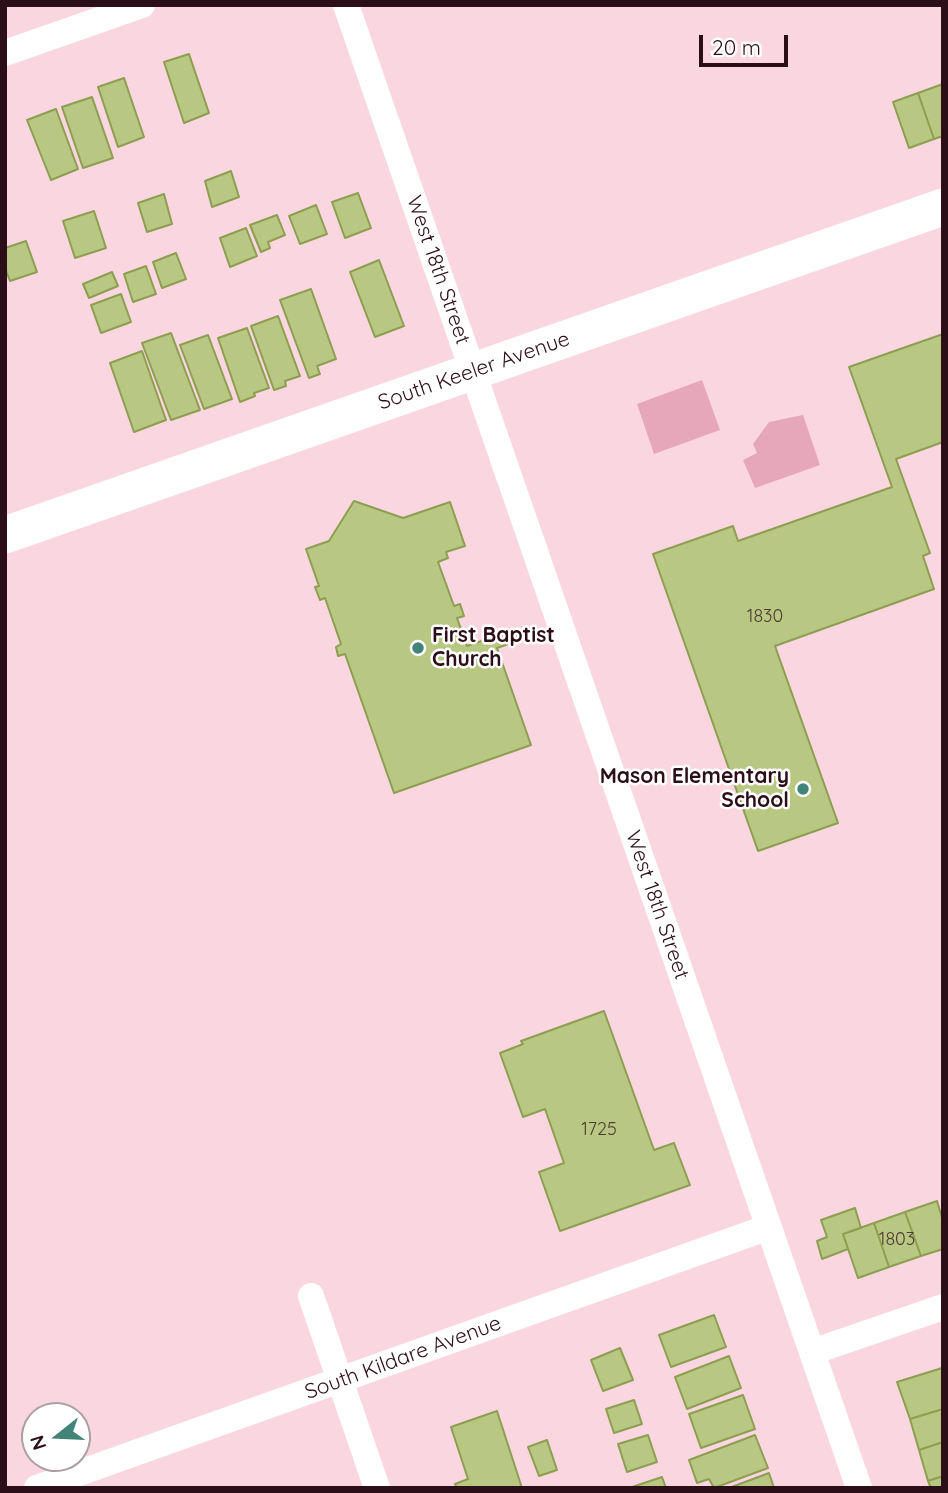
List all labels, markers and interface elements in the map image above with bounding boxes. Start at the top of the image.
scale bar [703,21,792,65]
text: 20 m [712,34,761,60]
street label: West 18th Street [401,192,475,348]
street label: South Keeler Avenue [375,326,573,416]
house number: 1830 [747,606,783,628]
place label: First Baptist Church [432,623,555,673]
marker: First Baptist Church [410,640,426,656]
place label: Mason Elementary School [600,764,789,814]
marker: Mason Elementary School [795,781,811,797]
street label: West 18th Street [620,827,694,983]
house number: 1725 [581,1119,617,1141]
house number: 1803 [879,1229,915,1251]
street label: South Kildare Avenue [301,1311,505,1405]
north arrow [21,1402,91,1472]
text: N [24,1433,52,1453]

